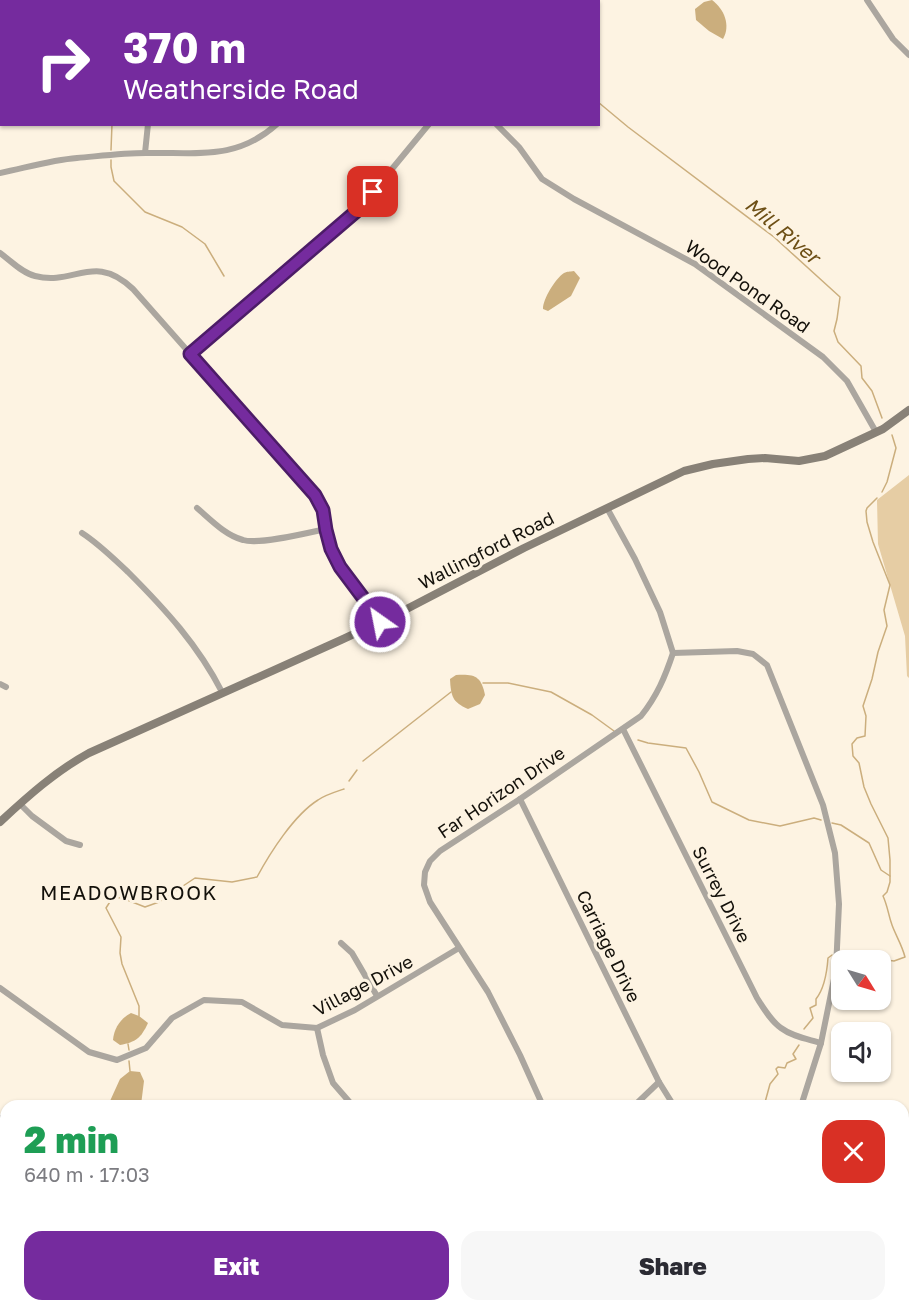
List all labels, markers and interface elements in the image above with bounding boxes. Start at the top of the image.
text: 370 m [123,22,246,72]
icon: right [24,24,102,102]
text: Weatherside Road [123,73,359,105]
pin [347,166,398,217]
icon: arrive [356,175,389,208]
water label: Mill River [741,192,827,270]
street label: Wood Pond Road [682,235,814,337]
street label: Wallingford Road [415,506,557,594]
position arrow [348,590,412,654]
street label: Far Horizon Drive [433,741,569,843]
street label: Surrey Drive [688,842,756,946]
district label: MEADOWBROOK [40,880,218,904]
street label: Carriage Drive [572,886,646,1006]
street label: Village Drive [310,950,416,1020]
north arrow [831,950,891,1010]
map controls [831,950,891,1082]
button: sound [831,1022,891,1082]
text: 2 min [24,1118,119,1161]
button: close [822,1120,885,1183]
text: 640 m · 17:03 [24,1162,150,1186]
button: Exit [24,1231,449,1300]
button: Share [461,1231,885,1300]

